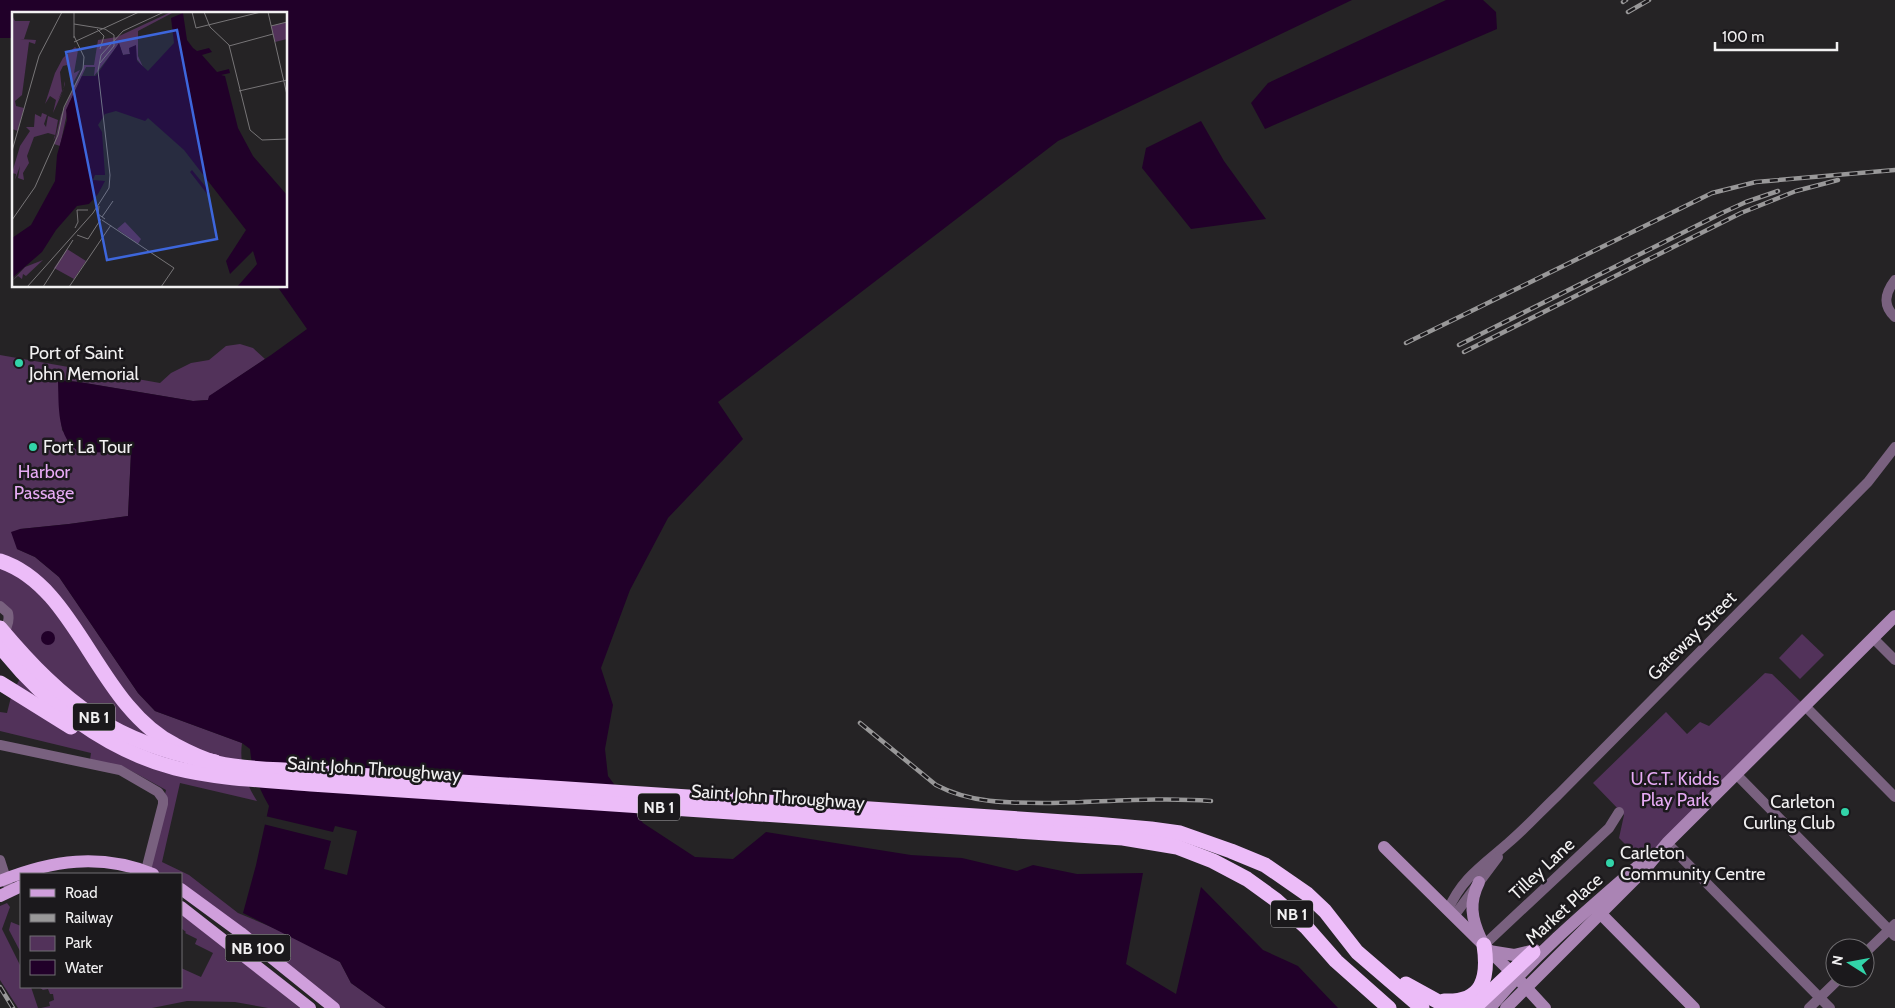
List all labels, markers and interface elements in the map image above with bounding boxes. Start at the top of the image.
inset map [12,12,288,288]
scale bar [1715,20,1838,52]
text: 100 m [1722,28,1764,46]
place label: Port of Saint John Memorial [28,342,140,385]
marker: Port of Saint John Memorial [13,357,25,369]
place label: Fort La Tour [43,436,133,458]
marker: Fort La Tour [27,441,39,453]
park label: Harbor Passage [14,461,74,504]
street label: Gateway Street [1643,587,1741,685]
road number: NB 1 [73,704,115,730]
street label: Saint John Throughway [286,752,462,786]
park label: U.C.T. Kidds Play Park [1631,768,1719,811]
street label: Saint John Throughway [690,780,866,814]
place label: Carleton Curling Club [1743,791,1835,834]
road number: NB 1 [638,794,680,820]
marker: Carleton Curling Club [1839,806,1851,818]
street label: Tilley Lane [1505,833,1579,905]
place label: Carleton Community Centre [1620,842,1766,885]
marker: Carleton Community Centre [1604,857,1616,869]
street label: Market Place [1521,869,1607,949]
legend [20,873,182,988]
text: Road [65,884,98,902]
road number: NB 1 [1271,901,1313,928]
text: Railway [65,909,114,927]
text: Park [65,934,92,952]
road number: NB 100 [226,934,290,961]
north arrow [1825,938,1875,988]
text: N [1827,954,1847,967]
text: Water [65,959,103,977]

